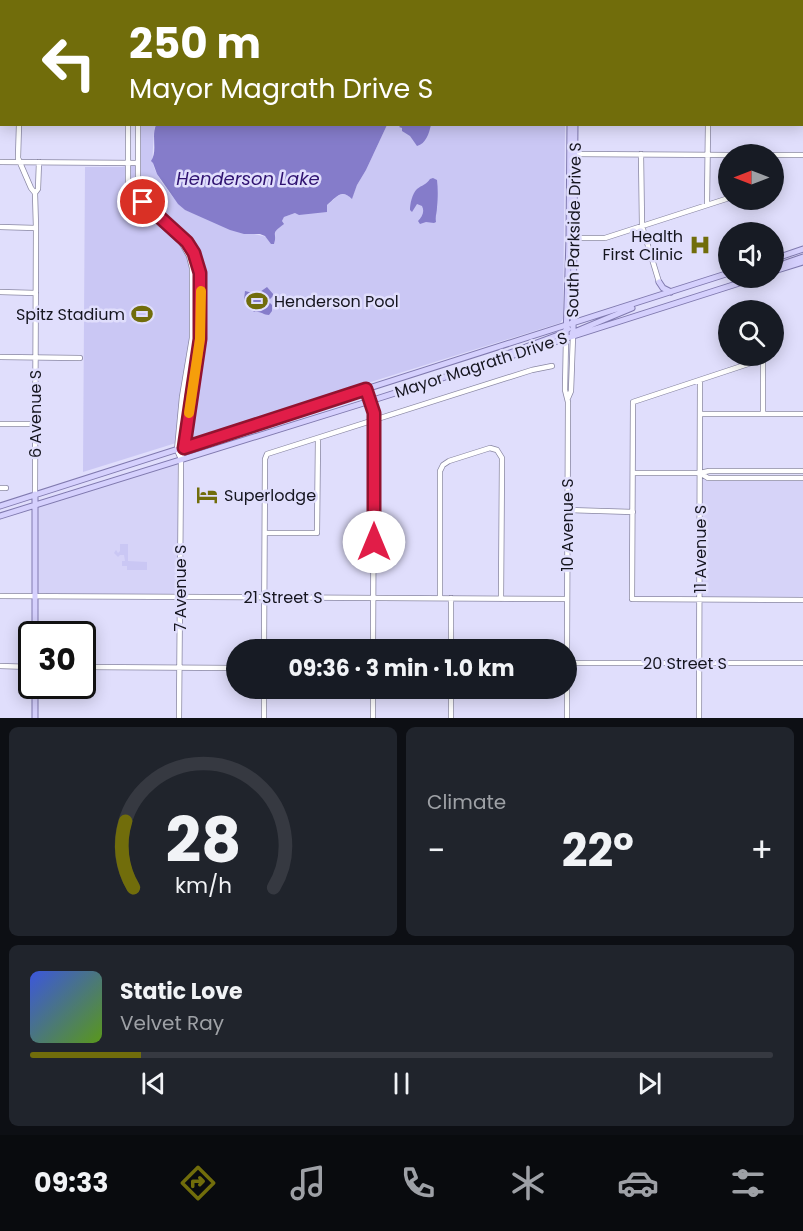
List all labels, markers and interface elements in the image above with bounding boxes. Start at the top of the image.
text: 250 m [129,14,261,73]
icon: left [30,24,108,102]
text: Mayor Magrath Drive S [129,70,433,107]
street label: South Parkside Drive S [561,142,587,318]
north arrow [718,144,784,210]
map controls [718,144,784,366]
water label: Henderson Lake [176,166,320,191]
pin [117,176,168,227]
icon: arrive [126,185,159,218]
button: sound [718,222,784,288]
place label: Health First Clinic [602,225,683,266]
hospital icon: Health First Clinic [688,233,712,257]
sports icon: Henderson Pool [245,289,269,313]
place label: Henderson Pool [274,290,399,313]
button: search [718,300,784,366]
sports icon: Spitz Stadium [130,302,154,326]
place label: Spitz Stadium [16,303,125,326]
street label: Mayor Magrath Drive S [392,326,570,404]
street label: 6 Avenue S [24,370,47,458]
street label: 10 Avenue S [556,478,579,572]
hotel icon: Superlodge [195,483,219,507]
place label: Superlodge [224,484,316,507]
street label: 11 Avenue S [689,505,712,593]
position arrow [342,510,406,574]
street label: 7 Avenue S [169,545,192,631]
street label: 21 Street S [243,586,323,609]
speed limit sign: 30 [18,621,96,699]
street label: 20 Street S [643,652,727,675]
text: 09:36 · 3 min · 1.0 km [288,653,515,684]
text: Climate [427,788,506,816]
text: 28 [165,796,241,884]
text: 22° [562,819,634,882]
text: − [427,827,445,874]
text: + [750,827,773,874]
text: km/h [174,871,232,902]
text: Static Love [120,976,243,1007]
text: Velvet Ray [120,1009,224,1037]
icon: previous [137,1067,170,1100]
icon: pause [385,1067,418,1100]
icon: next [633,1067,666,1100]
icon: directions [177,1162,219,1204]
icon: music [287,1162,329,1204]
icon: phone [397,1162,439,1204]
icon: climate [507,1162,549,1204]
icon: car [617,1162,659,1204]
icon: filters [727,1162,769,1204]
text: 09:33 [34,1164,109,1201]

